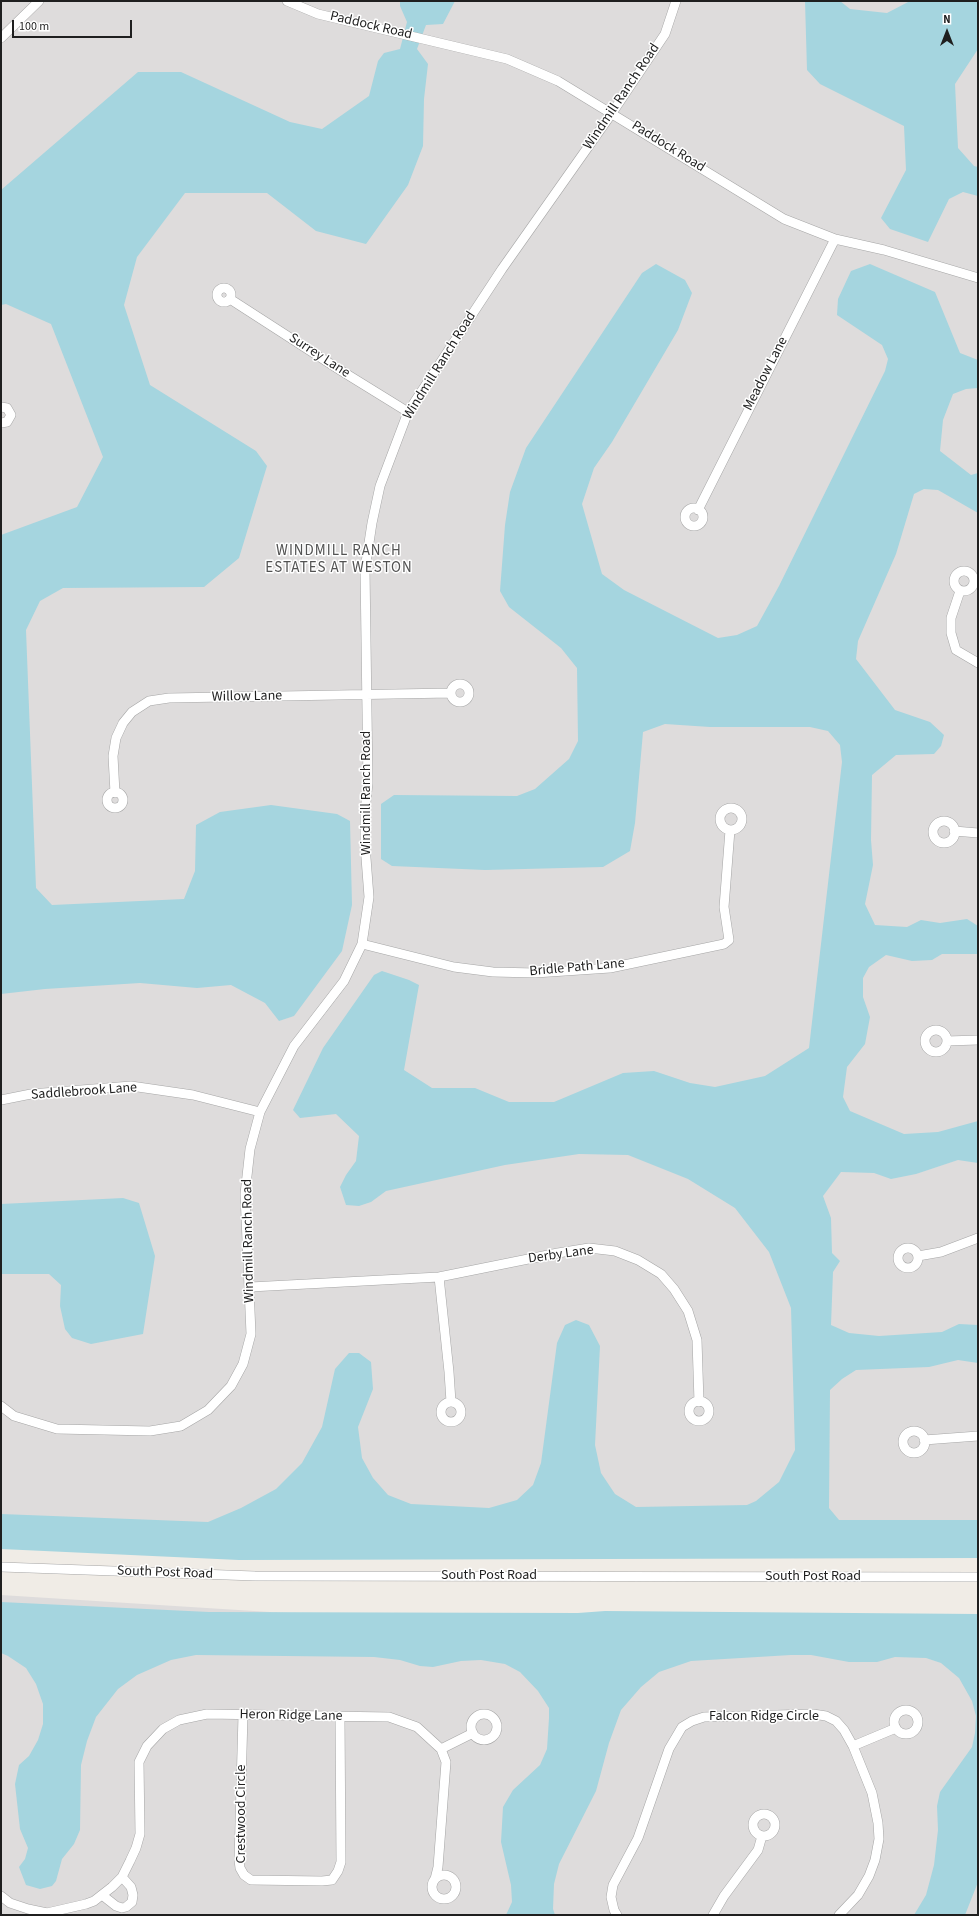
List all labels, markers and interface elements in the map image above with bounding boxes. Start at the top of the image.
street label: Paddock Road [328,8,414,44]
scale bar [14,12,134,38]
north arrow [927,12,967,52]
text: N [943,12,951,27]
text: 100 m [19,18,49,35]
street label: Windmill Ranch Road [580,41,664,153]
street label: Paddock Road [628,118,708,176]
street label: Windmill Ranch Road [400,309,480,423]
street label: Surrey Lane [285,330,353,382]
street label: Meadow Lane [740,334,792,414]
district label: WINDMILL RANCH ESTATES AT WESTON [265,543,413,578]
street label: Willow Lane [212,688,282,706]
street label: Windmill Ranch Road [359,731,375,855]
street label: Bridle Path Lane [529,955,625,981]
street label: Saddlebrook Lane [30,1080,138,1104]
street label: Windmill Ranch Road [240,1179,258,1303]
street label: Derby Lane [527,1242,595,1268]
street label: South Post Road [117,1563,213,1583]
street label: South Post Road [441,1568,537,1584]
street label: South Post Road [765,1569,861,1585]
street label: Heron Ridge Lane [239,1707,343,1725]
street label: Falcon Ridge Circle [709,1709,819,1725]
street label: Crestwood Circle [234,1765,250,1863]

